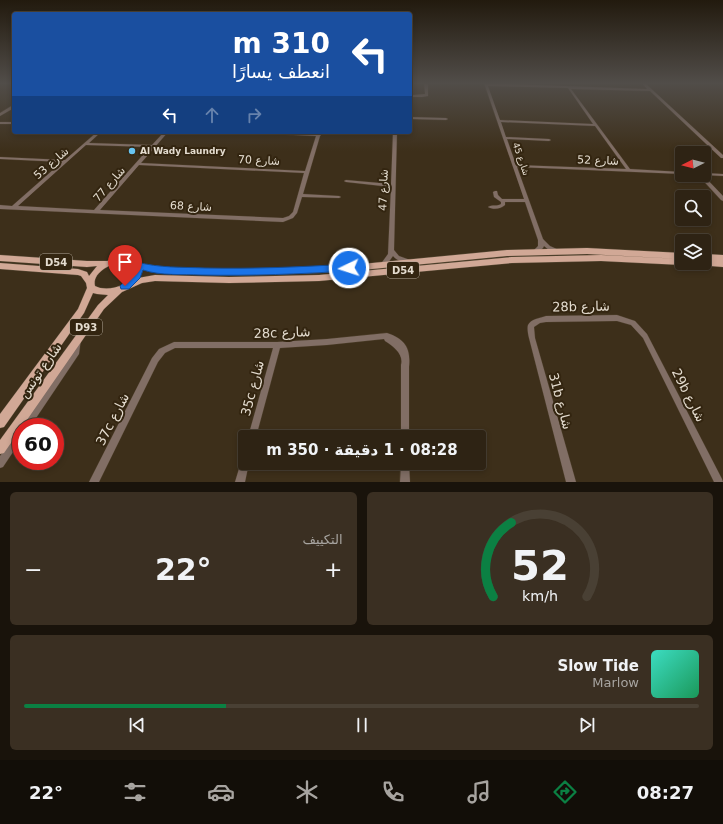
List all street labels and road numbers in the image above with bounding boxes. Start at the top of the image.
street label: شارع 45 [511,141,531,177]
street label: شارع 53 [31,145,71,182]
street label: شارع 70 [238,153,280,168]
street label: شارع 52 [577,153,619,168]
street label: شارع 77 [91,164,128,204]
street label: شارع 47 [376,169,391,211]
street label: شارع 68 [170,199,212,214]
road number: D54 [40,254,72,270]
road number: D54 [387,262,419,278]
street label: 28b شارع [552,298,610,316]
road number: D93 [70,319,102,335]
street label: 28c شارع [253,324,311,342]
street label: شارع تونس [16,340,66,401]
street label: 35c شارع [238,359,268,418]
street label: 29b شارع [668,366,708,425]
street label: 31b شارع [545,371,575,431]
street label: 37c شارع [93,391,133,448]

